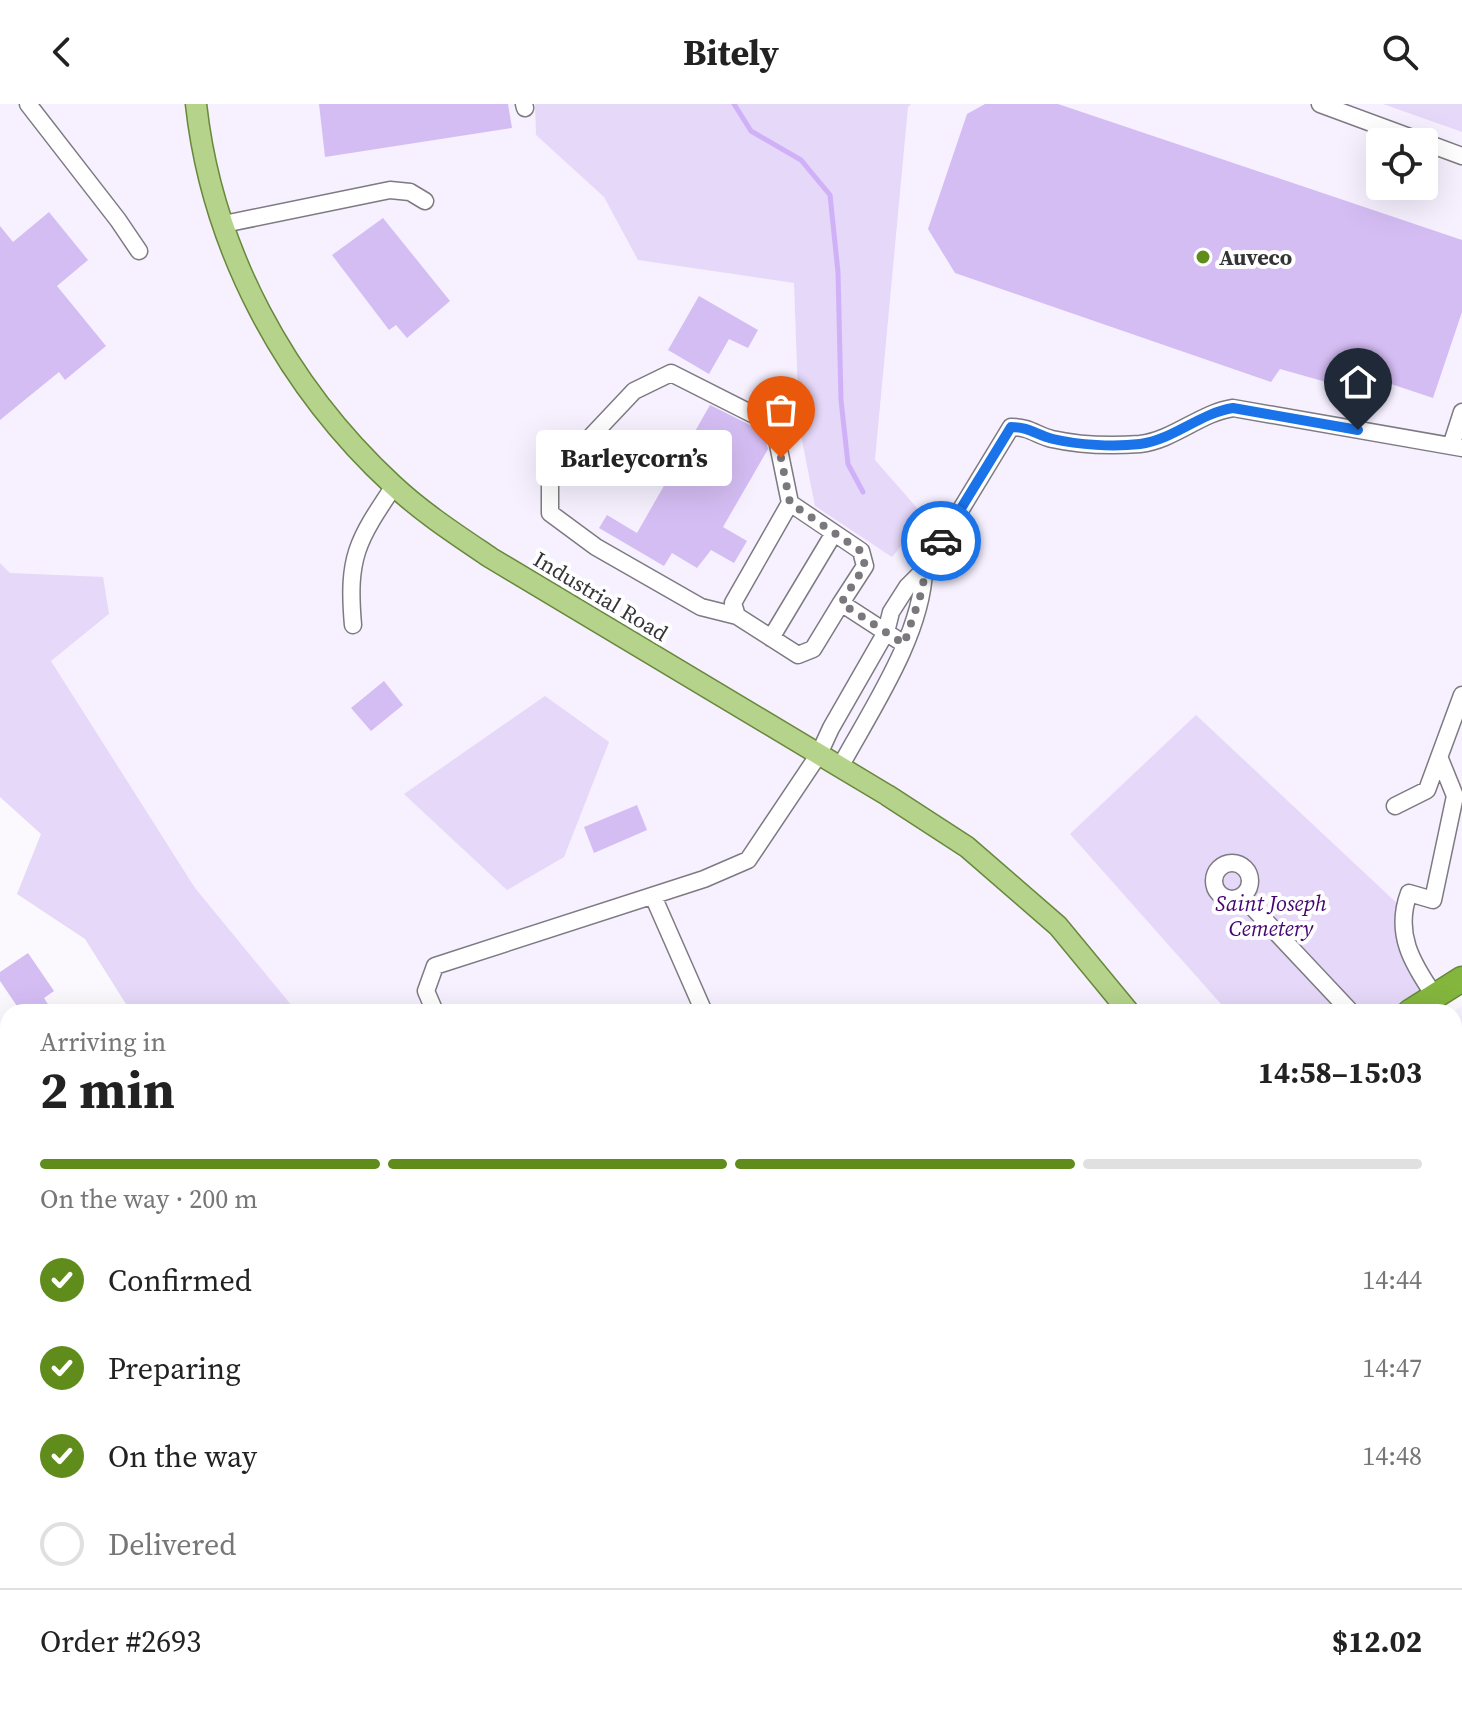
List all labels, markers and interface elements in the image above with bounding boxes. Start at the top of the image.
text: Bitely [683,28,779,77]
icon: back [40,30,84,74]
icon: search [1378,30,1422,74]
map controls [1366,128,1438,200]
button: locate [1366,128,1438,200]
place label: Auveco [1219,242,1292,272]
marker: Auveco [1194,248,1212,266]
pin [1324,348,1392,430]
icon: home [1336,360,1380,404]
pin [747,376,815,458]
icon: bag [759,388,803,432]
callout: Barleycorn’s [537,430,733,486]
text: Barleycorn’s [560,440,708,476]
courier [901,501,981,581]
icon: car [919,519,963,563]
street label: Industrial Road [528,544,674,648]
park label: Saint Joseph Cemetery [1215,888,1327,943]
text: Arriving in [40,1024,166,1060]
text: 14:58–15:03 [1258,1052,1422,1093]
text: 2 min [40,1054,175,1125]
text: On the way · 200 m [40,1181,258,1217]
icon: check [40,1258,84,1302]
text: Confirmed [108,1260,252,1301]
text: 14:44 [1362,1262,1422,1298]
icon: check [40,1346,84,1390]
text: Preparing [108,1348,241,1389]
text: 14:47 [1362,1350,1422,1386]
icon: check [40,1434,84,1478]
text: On the way [108,1436,257,1477]
text: 14:48 [1362,1438,1422,1474]
text: Delivered [108,1524,236,1565]
text: Order #2693 [40,1621,201,1662]
text: $12.02 [1332,1621,1422,1662]

